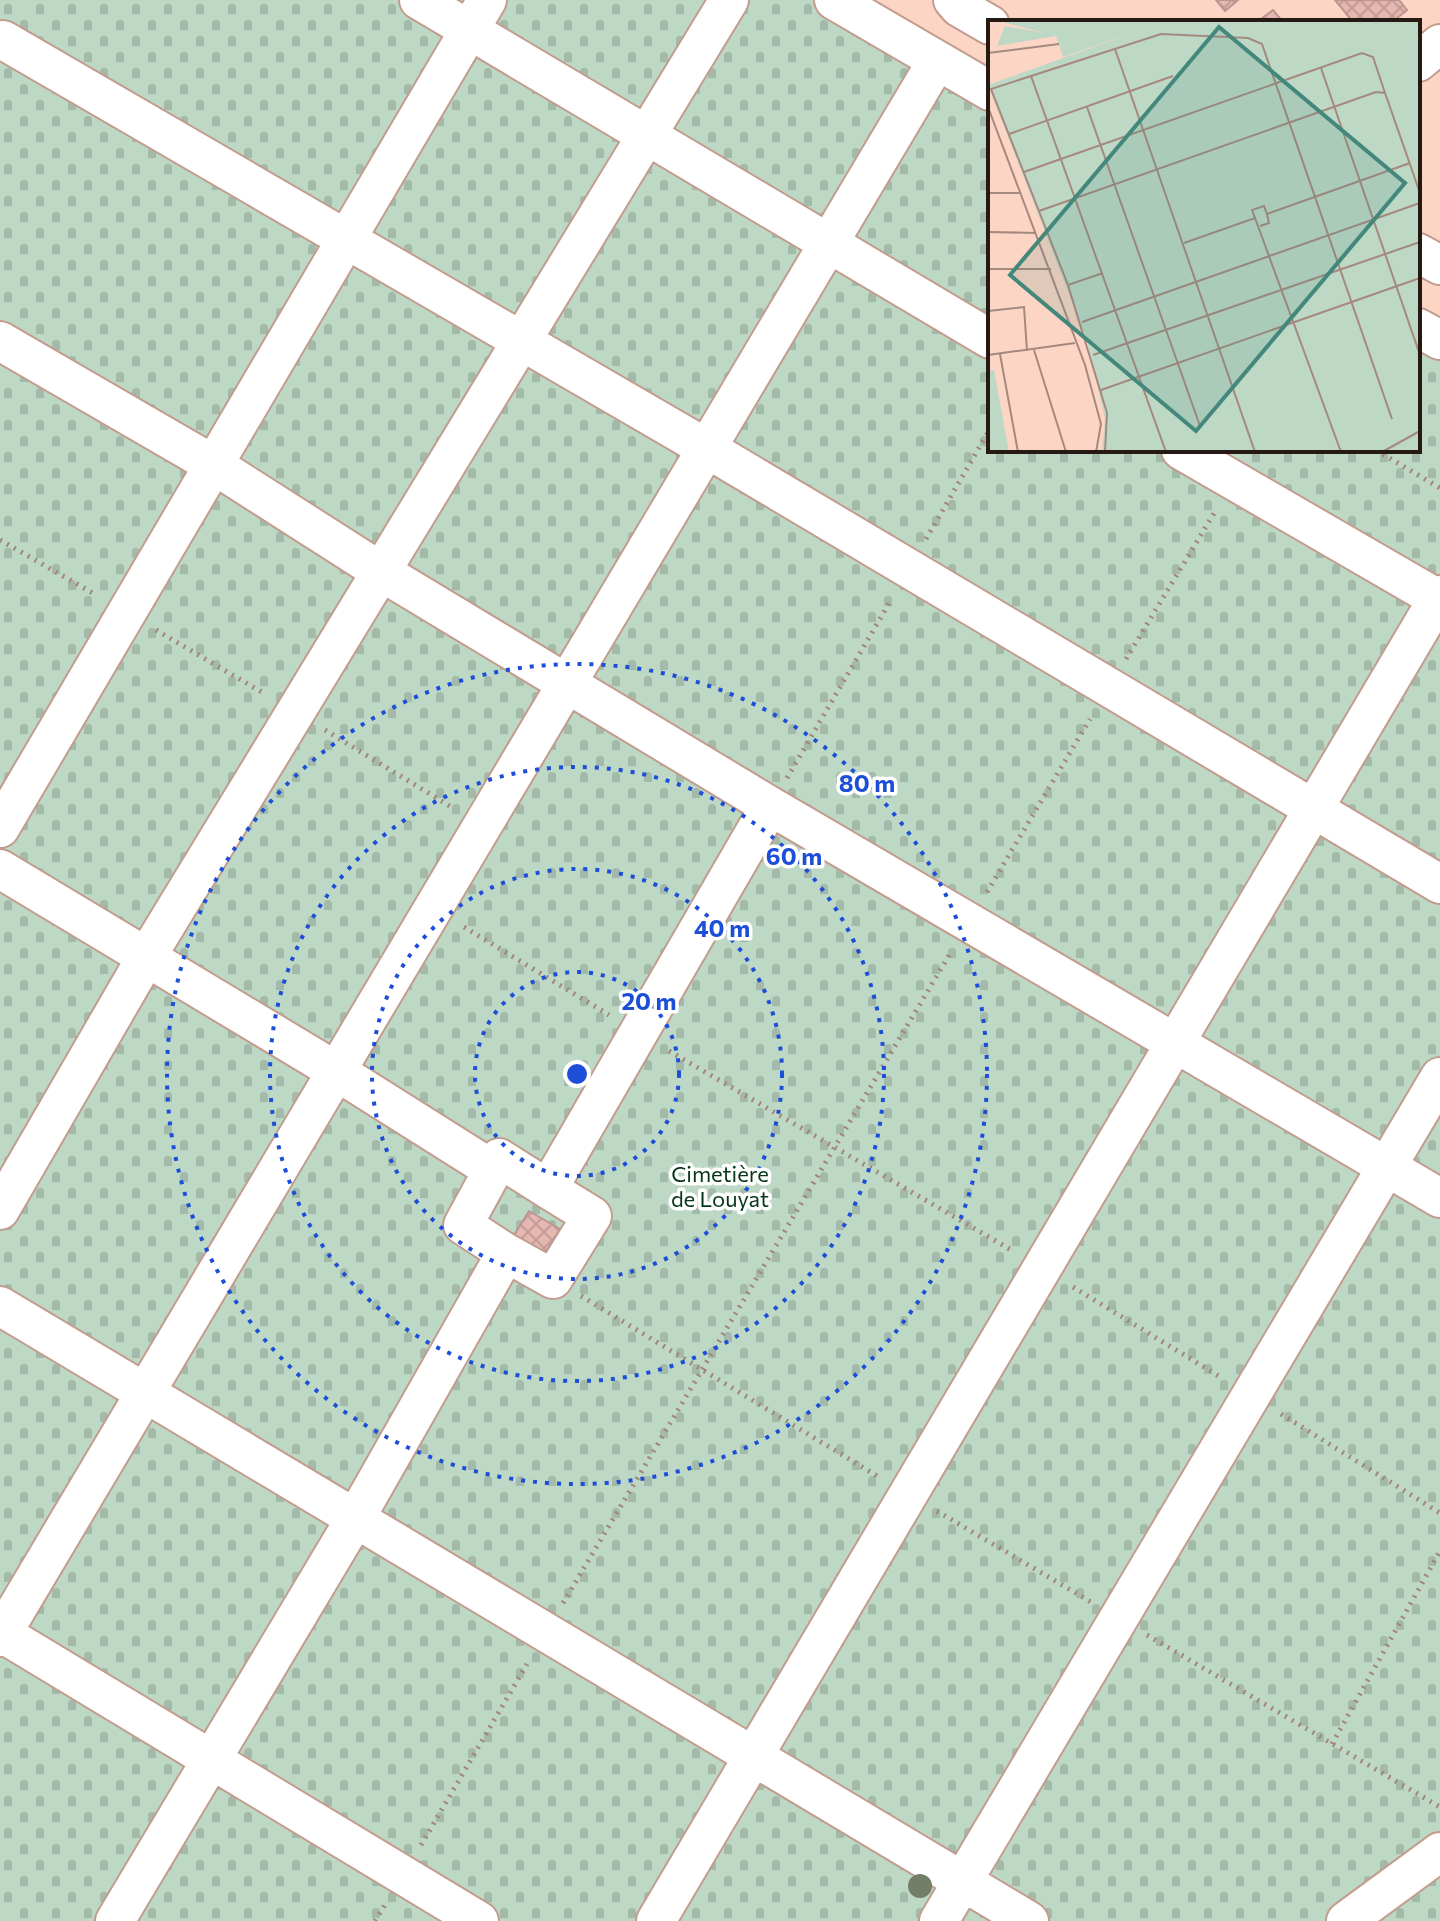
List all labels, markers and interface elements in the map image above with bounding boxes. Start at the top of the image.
inset map [988,20,1420,452]
text: 80 m [839,768,895,797]
text: 60 m [766,841,822,870]
text: 40 m [694,913,750,942]
text: 20 m [622,986,676,1015]
centre of rings [563,1060,591,1088]
park label: Cimetière de Louyat [671,1160,769,1212]

